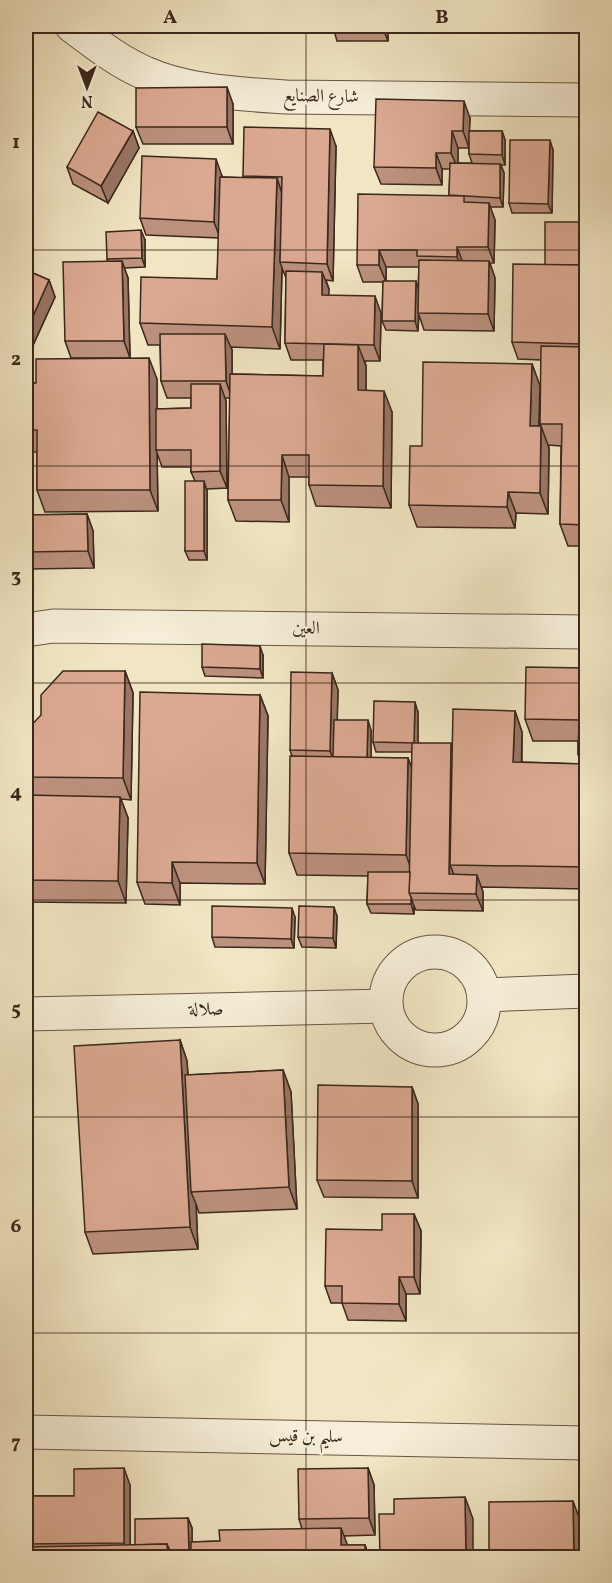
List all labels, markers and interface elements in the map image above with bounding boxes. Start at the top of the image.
text: A [163,4,177,32]
text: B [435,4,449,32]
north arrow [57,57,117,117]
street label: شارع الصنايع [283,84,359,112]
text: N [81,89,93,111]
text: 1 [12,129,20,157]
text: 2 [11,346,21,374]
text: 3 [11,563,21,591]
street label: العين [292,616,320,642]
text: 4 [10,779,22,807]
text: 5 [11,996,21,1024]
street label: صلالة [187,997,224,1023]
text: 6 [11,1213,22,1241]
street label: سليم بن قيس [269,1424,343,1454]
text: 7 [11,1429,21,1457]

